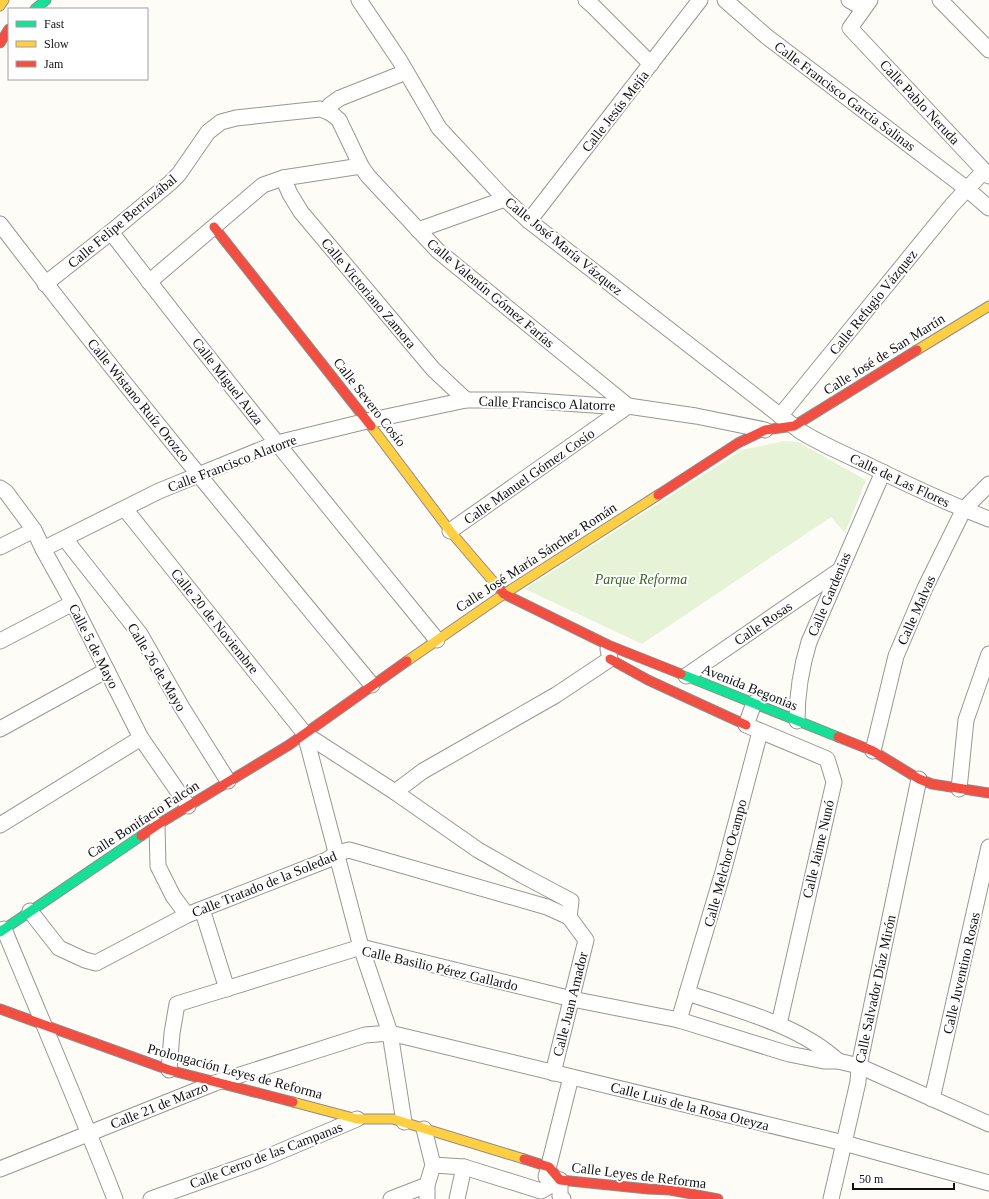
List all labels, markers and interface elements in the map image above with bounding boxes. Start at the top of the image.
legend [8,8,148,80]
text: Fast [44,17,65,31]
text: Slow [44,37,69,51]
street label: Calle Francisco García Salinas [771,39,918,154]
text: Jam [44,57,64,71]
street label: Calle Pablo Neruda [877,57,963,148]
street label: Calle Jesús Mejía [579,67,652,155]
street label: Calle Felipe Berriozábal [65,172,180,271]
street label: Calle José María Vázquez [502,195,625,298]
street label: Calle Victoriano Zamora [318,235,419,352]
street label: Calle Valentín Gómez Farías [424,236,557,351]
street label: Calle Refugio Vázquez [827,247,920,358]
street label: Calle José de San Martín [821,311,948,398]
street label: Calle Miguel Auza [189,335,267,428]
street label: Calle Wistano Ruíz Orozco [84,336,193,465]
street label: Calle Severo Cosío [330,355,409,450]
street label: Calle Francisco Alatorre [478,394,616,413]
street label: Calle Manuel Gómez Cosío [461,426,597,527]
street label: Calle Francisco Alatorre [166,432,299,495]
street label: Calle de Las Flores [847,451,952,510]
street label: Calle José María Sánchez Román [453,500,619,615]
street label: Calle Gardenias [805,550,854,638]
street label: Calle 20 de Noviembre [168,566,261,677]
park label: Parque Reforma [594,572,687,587]
street label: Calle Malvas [895,573,938,647]
street label: Calle Rosas [732,599,795,648]
street label: Calle 5 de Mayo [66,601,121,691]
street label: Calle 26 de Mayo [124,621,189,714]
street label: Avenida Begonias [700,661,800,714]
street label: Calle Bonifacio Falcón [85,778,202,861]
street label: Calle Melchor Ocampo [701,798,750,929]
street label: Calle Jaime Nunó [800,799,837,900]
street label: Calle Tratado de la Soledad [190,849,339,920]
street label: Calle Juventino Rosas [940,911,983,1035]
street label: Calle Salvador Díaz Mirón [852,914,899,1065]
street label: Calle Basilio Pérez Gallardo [360,943,519,994]
street label: Calle Juan Amador [550,950,591,1058]
street label: Prolongación Leyes de Reforma [146,1041,325,1102]
street label: Calle 21 de Marzo [108,1079,210,1132]
street label: Calle Luis de la Rosa Oteyza [609,1080,771,1134]
street label: Calle Cerro de las Campanas [188,1119,345,1192]
street label: Calle Leyes de Reforma [571,1160,708,1191]
scale bar [853,1165,954,1191]
text: 50 m [859,1172,884,1186]

